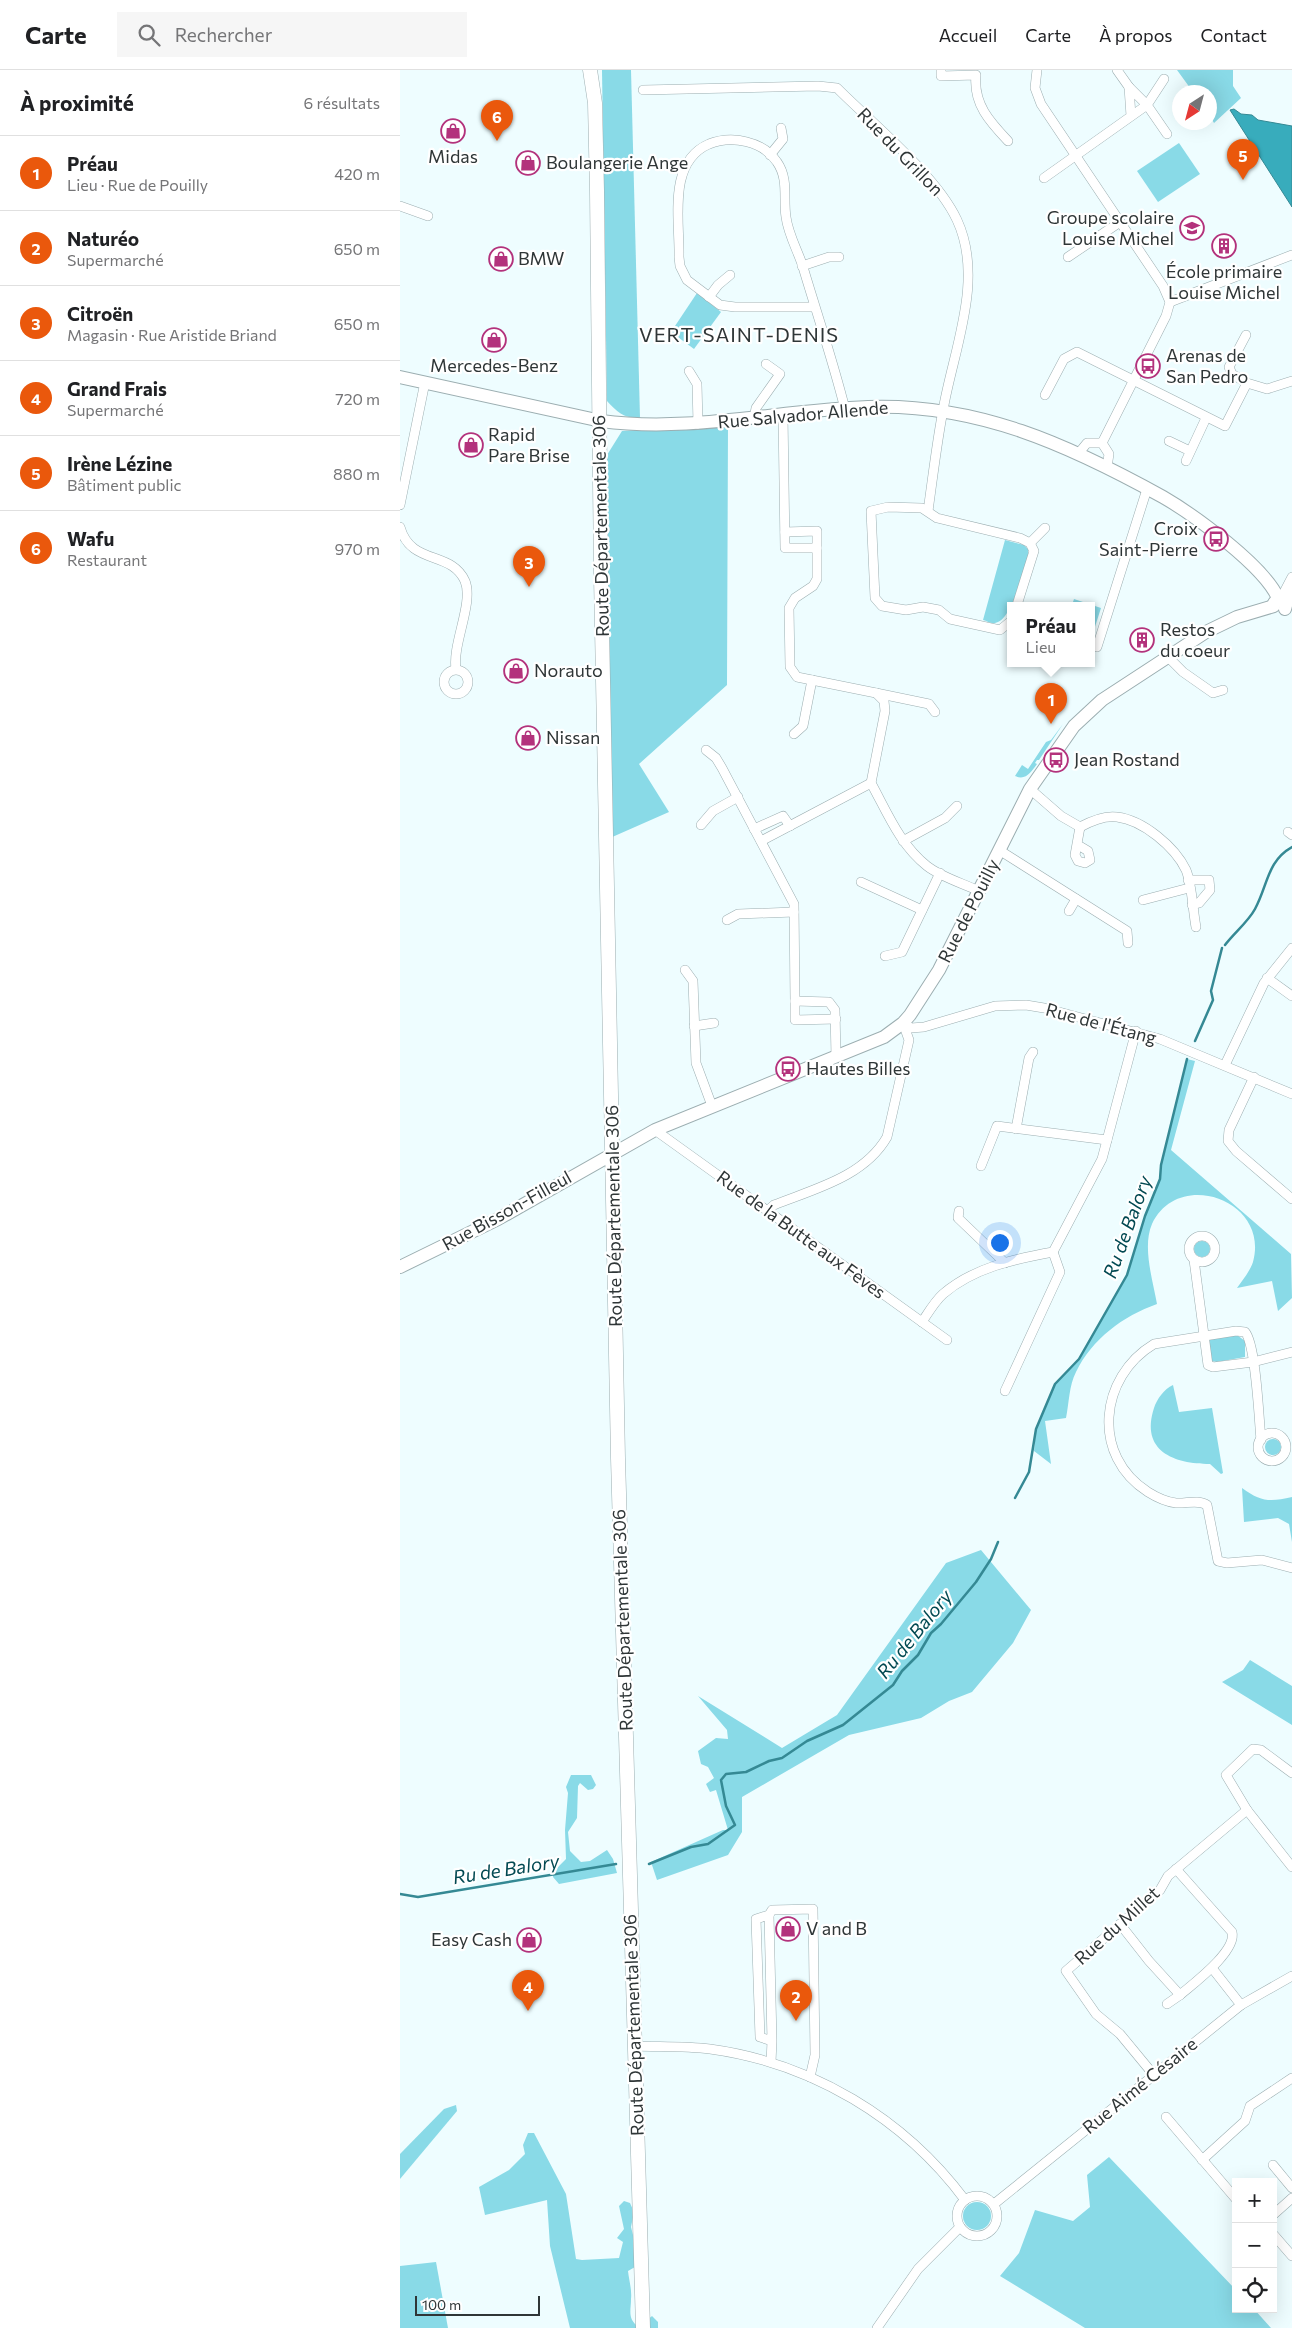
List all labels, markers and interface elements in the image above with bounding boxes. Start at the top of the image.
search box [117,12,467,57]
text: Carte [25,20,87,49]
icon: search [135,21,163,49]
text: Rechercher [175,23,272,46]
text: Accueil [939,24,997,46]
text: Carte [1025,24,1071,46]
text: À propos [1099,24,1173,46]
text: Contact [1201,24,1267,46]
north arrow [1172,85,1217,130]
text: À proximité [20,90,134,115]
text: 6 résultats [304,93,380,112]
pin: 6 [481,100,513,141]
street label: Rue du Grillon [853,103,948,200]
shop icon: Midas [440,118,466,144]
pin: 5 [1227,139,1259,180]
place label: Midas [428,145,478,167]
shop icon: Boulangerie Ange [515,150,541,176]
place label: Boulangerie Ange [546,151,688,173]
text: Préau [67,152,118,175]
text: 1 [32,164,40,183]
text: 420 m [334,164,380,183]
text: Lieu · Rue de Pouilly [67,175,208,194]
place label: Groupe scolaire Louise Michel [1047,206,1174,249]
school or university icon: Groupe scolaire Louise Michel [1179,215,1205,241]
text: Naturéo [67,227,139,250]
building icon: École primaire Louise Michel [1211,233,1237,259]
text: 2 [31,239,41,258]
text: 650 m [334,239,380,258]
shop icon: BMW [488,246,514,272]
place label: BMW [518,247,564,269]
text: Supermarché [67,250,164,269]
place label: École primaire Louise Michel [1166,260,1282,303]
text: Citroën [67,302,133,325]
text: 3 [31,314,41,333]
text: 650 m [334,314,380,333]
district label: VERT-SAINT-DENIS [639,322,839,346]
text: Magasin · Rue Aristide Briand [67,325,277,344]
shop icon: Mercedes-Benz [481,327,507,353]
place label: Arenas de San Pedro [1166,344,1248,387]
bus stop icon: Arenas de San Pedro [1135,353,1161,379]
place label: Mercedes-Benz [430,354,558,376]
text: Grand Frais [67,377,167,400]
text: 4 [31,389,41,408]
text: 720 m [335,389,380,408]
street label: Rue Salvador Allende [717,396,889,432]
text: Supermarché [67,400,164,419]
street label: Route Départementale 306 [587,415,613,637]
place label: Rapid Pare Brise [488,423,570,466]
shop icon: Rapid Pare Brise [458,432,484,458]
text: Irène Lézine [67,452,172,475]
text: 5 [31,464,41,483]
text: 880 m [333,464,380,483]
text: Bâtiment public [67,475,181,494]
place label: Croix Saint-Pierre [1099,517,1198,560]
bus stop icon: Croix Saint-Pierre [1203,526,1229,552]
text: Wafu [67,527,114,550]
text: 6 [31,539,41,558]
text: 970 m [334,539,380,558]
pin: 3 [513,546,545,587]
text: Restaurant [67,550,147,569]
popup [1007,602,1095,667]
text: Préau [1026,614,1076,637]
place label: Restos du coeur [1160,618,1230,661]
building icon: Restos du coeur [1129,627,1155,653]
text: Lieu [1026,637,1056,656]
shop icon: Norauto [503,658,529,684]
place label: Norauto [534,659,603,681]
pin: 1 [1035,683,1067,724]
shop icon: Nissan [515,725,541,751]
place label: Nissan [546,726,600,748]
bus stop icon: Jean Rostand [1043,747,1069,773]
place label: Jean Rostand [1074,748,1180,770]
street label: Rue de Pouilly [933,855,1004,966]
street label: Rue de l'Étang [1043,998,1159,1048]
bus stop icon: Hautes Billes [775,1056,801,1082]
place label: Hautes Billes [806,1057,910,1079]
street label: Route Départementale 306 [600,1105,626,1327]
street label: Rue Bisson-Filleul [438,1165,575,1255]
street label: Rue de la Butte aux Fèves [713,1166,890,1303]
water label: Ru de Balory [1097,1171,1156,1281]
your location [987,1230,1013,1256]
street label: Route Départementale 306 [607,1509,637,1731]
water label: Ru de Balory [871,1584,957,1683]
water label: Ru de Balory [451,1849,562,1888]
street label: Rue du Millet [1069,1881,1163,1969]
street label: Route Départementale 306 [618,1914,648,2136]
shop icon: V and B [775,1916,801,1942]
place label: V and B [806,1917,867,1939]
shop icon: Easy Cash [516,1927,542,1953]
place label: Easy Cash [431,1928,512,1950]
pin: 4 [512,1970,544,2011]
pin: 2 [780,1980,812,2021]
street label: Rue Aimé Césaire [1078,2032,1201,2138]
map controls [1232,2178,1277,2313]
button: + [1232,2178,1277,2223]
button: − [1232,2223,1277,2268]
button: locate [1232,2268,1277,2313]
scale bar [415,2293,540,2316]
text: 100 m [422,2296,461,2313]

